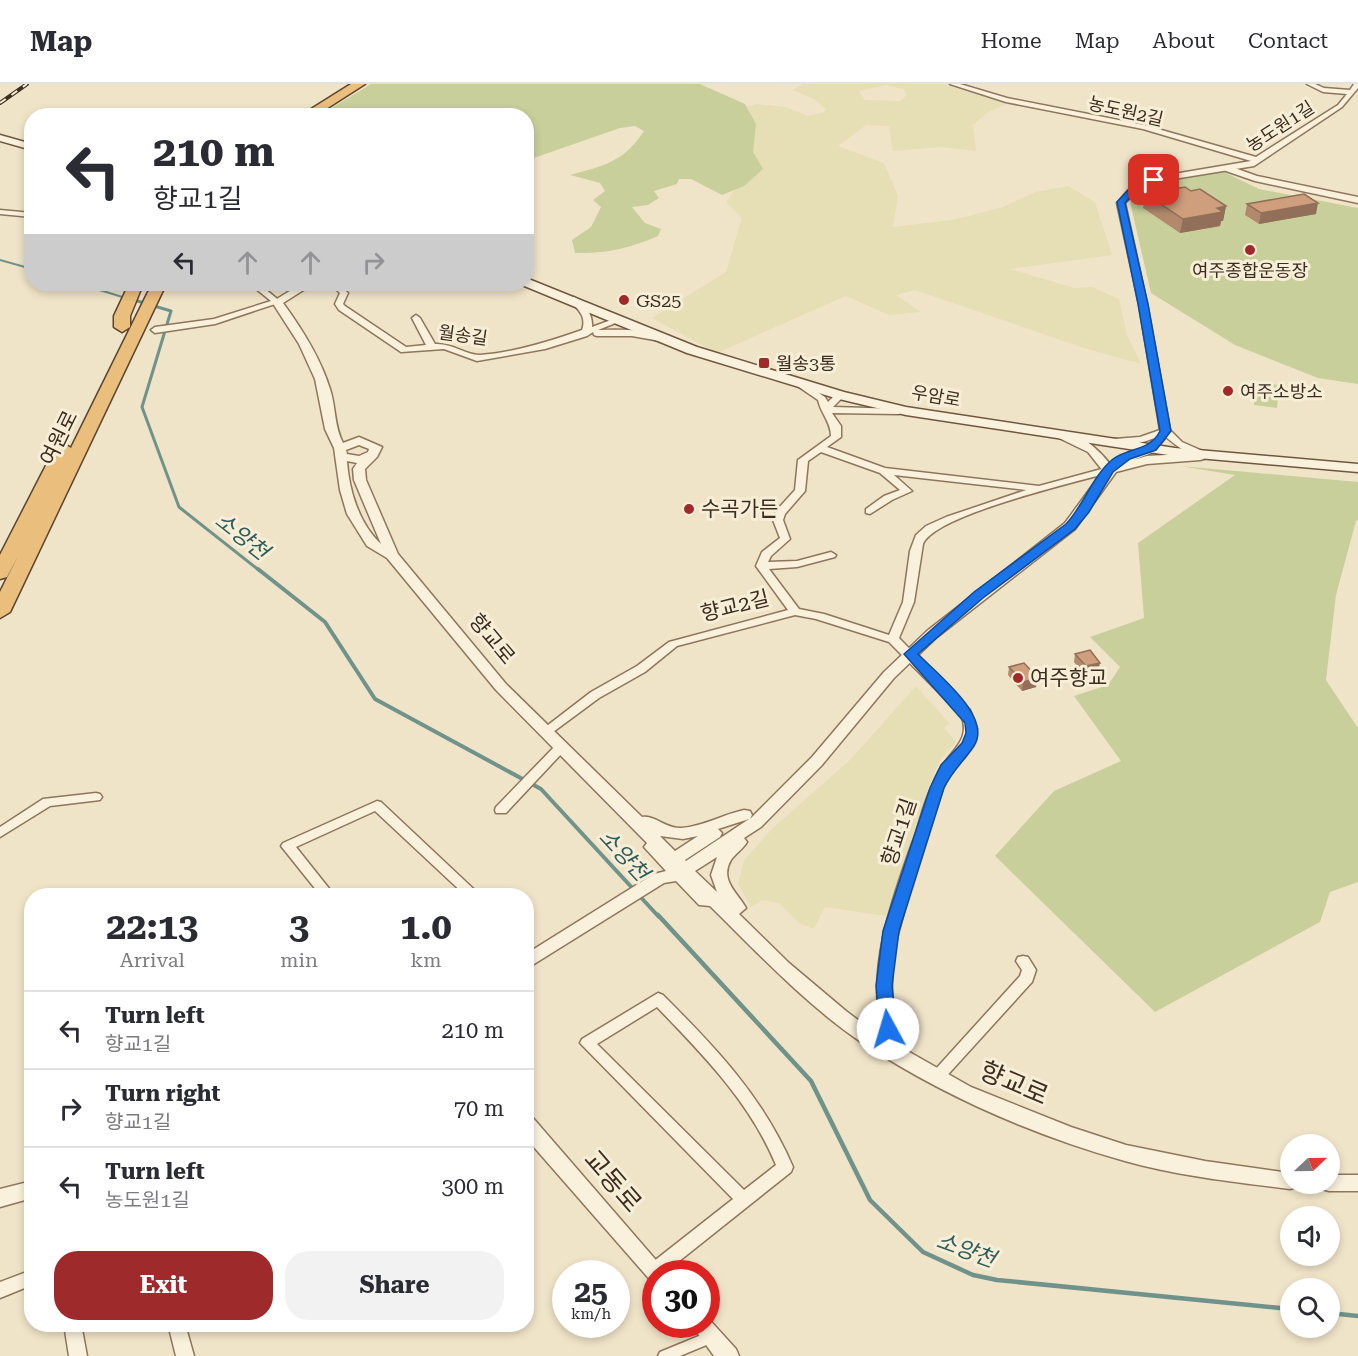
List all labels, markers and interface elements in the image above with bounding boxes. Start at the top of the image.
text: Map [30,25,92,58]
text: Home [981,29,1042,53]
text: Map [1075,29,1120,53]
text: About [1153,29,1215,53]
text: Contact [1248,29,1328,53]
street label: 농도원2길 [1086,92,1166,130]
street label: 농도원1길 [1242,96,1318,156]
text: 210 m [153,127,275,176]
icon: left [54,132,132,210]
pin [1128,154,1179,205]
icon: arrive [1137,163,1170,196]
text: 향교1길 [153,183,243,215]
marker: 여주종합운동장 [1243,243,1257,257]
icon: left [168,246,201,279]
icon: ahead [231,246,264,279]
icon: ahead [294,246,327,279]
icon: right [357,246,390,279]
place label: 여주종합운동장 [1192,260,1308,281]
place label: GS25 [636,290,681,311]
marker: GS25 [617,293,631,307]
street label: 월송길 [437,321,489,349]
place label: 월송3통 [776,353,836,374]
marker: 월송3통 [757,356,771,370]
street label: 우암로 [910,381,962,411]
place label: 여주소방소 [1240,381,1323,402]
marker: 여주소방소 [1221,384,1235,398]
street label: 여원로 [36,407,82,469]
place label: 수곡가든 [701,497,778,521]
marker: 수곡가든 [682,502,696,516]
water label: 소양천 [210,507,276,566]
street label: 향교2길 [698,586,772,626]
street label: 향교로 [464,609,520,669]
place label: 여주향교 [1030,666,1107,690]
marker: 여주향교 [1011,671,1025,685]
street label: 향교1길 [877,795,921,869]
water label: 소양천 [594,824,656,888]
text: 22:13 [106,906,198,948]
text: 3 [289,906,309,948]
text: 1.0 [400,906,452,948]
text: Arrival [120,948,185,972]
text: min [280,948,318,972]
text: km [410,948,441,972]
position arrow [856,997,920,1061]
text: Turn left [105,1003,205,1028]
icon: left [54,1014,87,1047]
text: 210 m [441,1018,504,1043]
text: 향교1길 [105,1032,171,1056]
street label: 향교로 [975,1055,1053,1111]
text: Turn right [105,1081,220,1106]
icon: right [54,1092,87,1125]
text: 70 m [454,1096,504,1121]
text: 향교1길 [105,1110,171,1134]
north arrow [1280,1134,1340,1194]
map controls [1280,1134,1340,1338]
street label: 교동로 [578,1144,648,1218]
text: Turn left [105,1159,205,1184]
icon: left [54,1170,87,1203]
text: 300 m [441,1174,504,1199]
text: 농도원1길 [105,1188,190,1212]
button: sound [1280,1206,1340,1266]
water label: 소양천 [933,1228,1001,1273]
button: Exit [54,1251,273,1320]
button: Share [285,1251,504,1320]
speed limit sign: 30 [642,1260,720,1338]
text: 25 [574,1274,608,1309]
button: search [1280,1278,1340,1338]
text: km/h [571,1305,611,1323]

